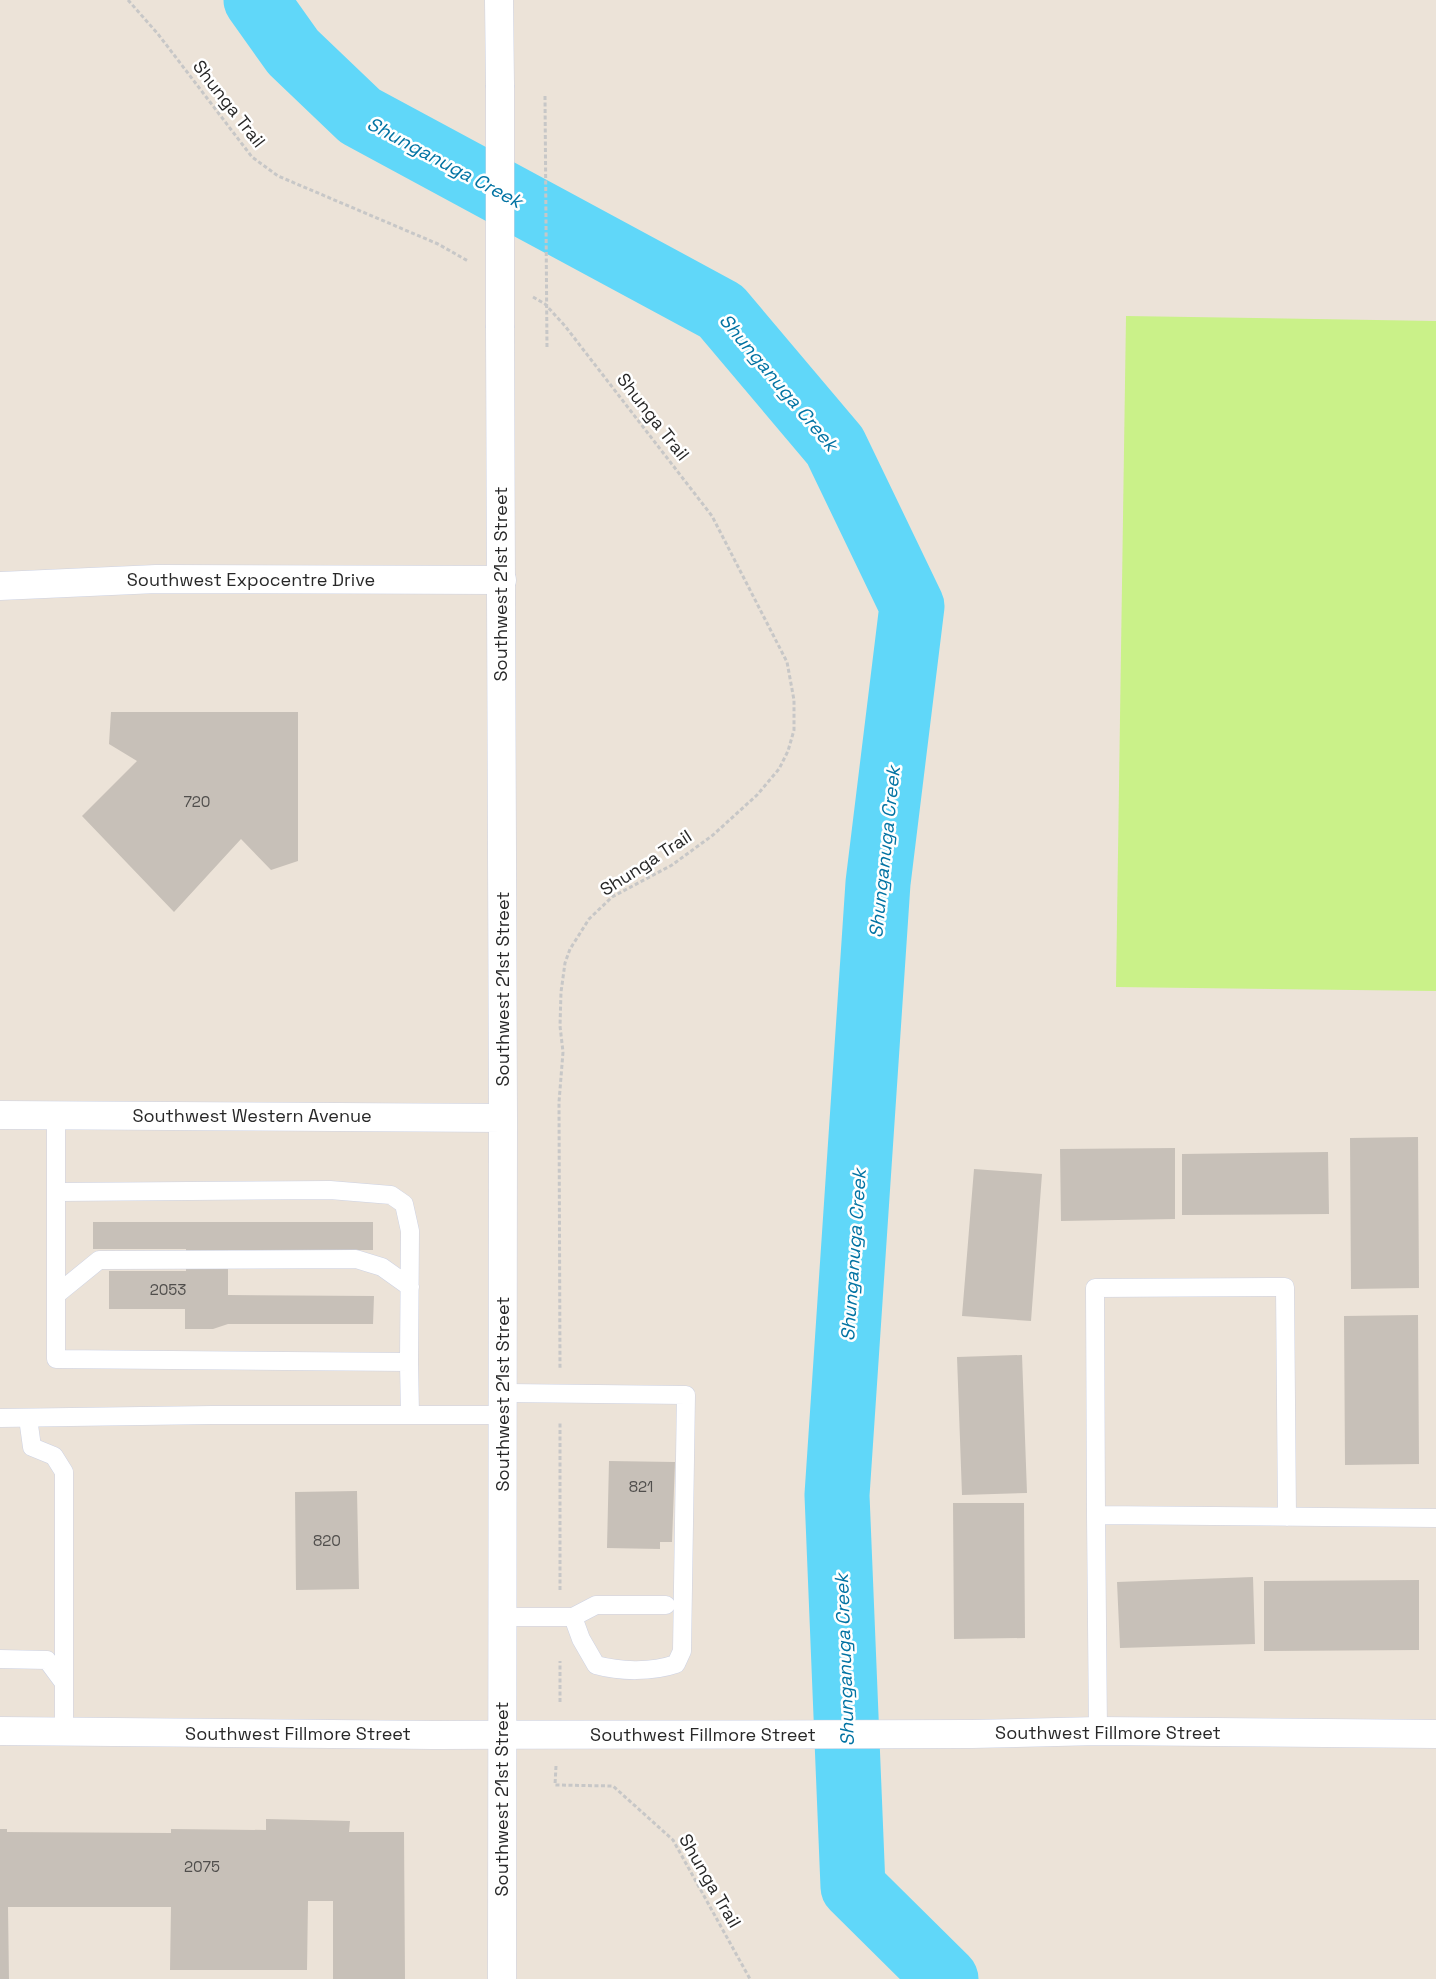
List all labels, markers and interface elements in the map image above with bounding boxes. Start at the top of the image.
street label: Shunga Trail [188,55,271,152]
water label: Shunganuga Creek [363,111,529,215]
water label: Shunganuga Creek [714,308,845,459]
street label: Shunga Trail [612,368,695,465]
street label: Southwest 21st Street [489,486,512,682]
street label: Southwest Expocentre Drive [127,568,375,591]
water label: Shunganuga Creek [863,762,906,939]
house number: 720 [184,792,210,811]
street label: Shunga Trail [595,824,696,901]
street label: Southwest 21st Street [491,891,514,1087]
street label: Southwest Western Avenue [132,1104,372,1127]
water label: Shunganuga Creek [835,1165,872,1342]
house number: 2053 [150,1280,186,1299]
street label: Southwest 21st Street [491,1296,514,1492]
house number: 821 [629,1477,653,1496]
house number: 820 [313,1531,341,1550]
water label: Shunganuga Creek [829,1571,860,1747]
street label: Southwest 21st Street [490,1701,513,1897]
street label: Southwest Fillmore Street [995,1721,1221,1744]
street label: Southwest Fillmore Street [185,1722,411,1745]
street label: Southwest Fillmore Street [590,1723,816,1746]
street label: Shunga Trail [674,1830,747,1932]
house number: 2075 [184,1857,220,1876]

